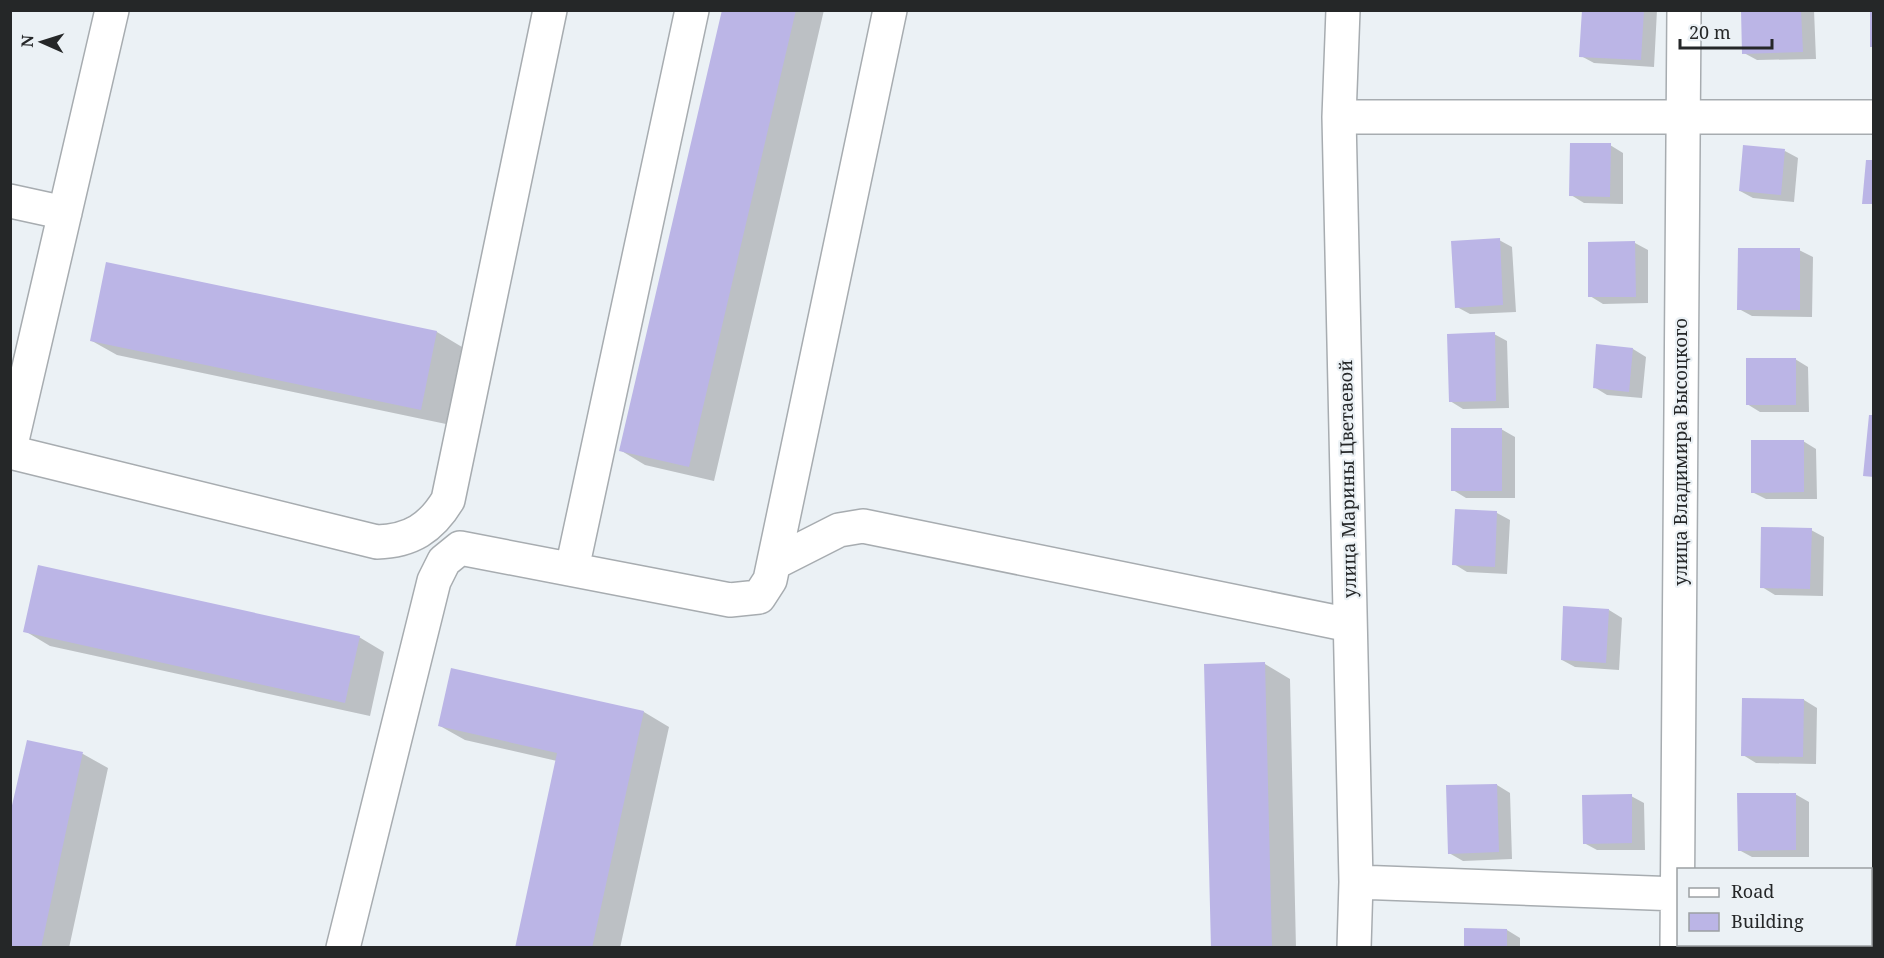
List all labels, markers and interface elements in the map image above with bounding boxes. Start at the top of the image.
north arrow [12,12,72,72]
scale bar [1680,12,1772,50]
text: 20 m [1689,20,1731,44]
text: N [16,34,38,48]
street label: улица Владимира Высоцкого [1668,318,1692,586]
street label: улица Марины Цветаевой [1333,360,1361,598]
legend [1677,868,1872,946]
text: Road [1731,879,1774,903]
text: Building [1731,909,1804,933]

